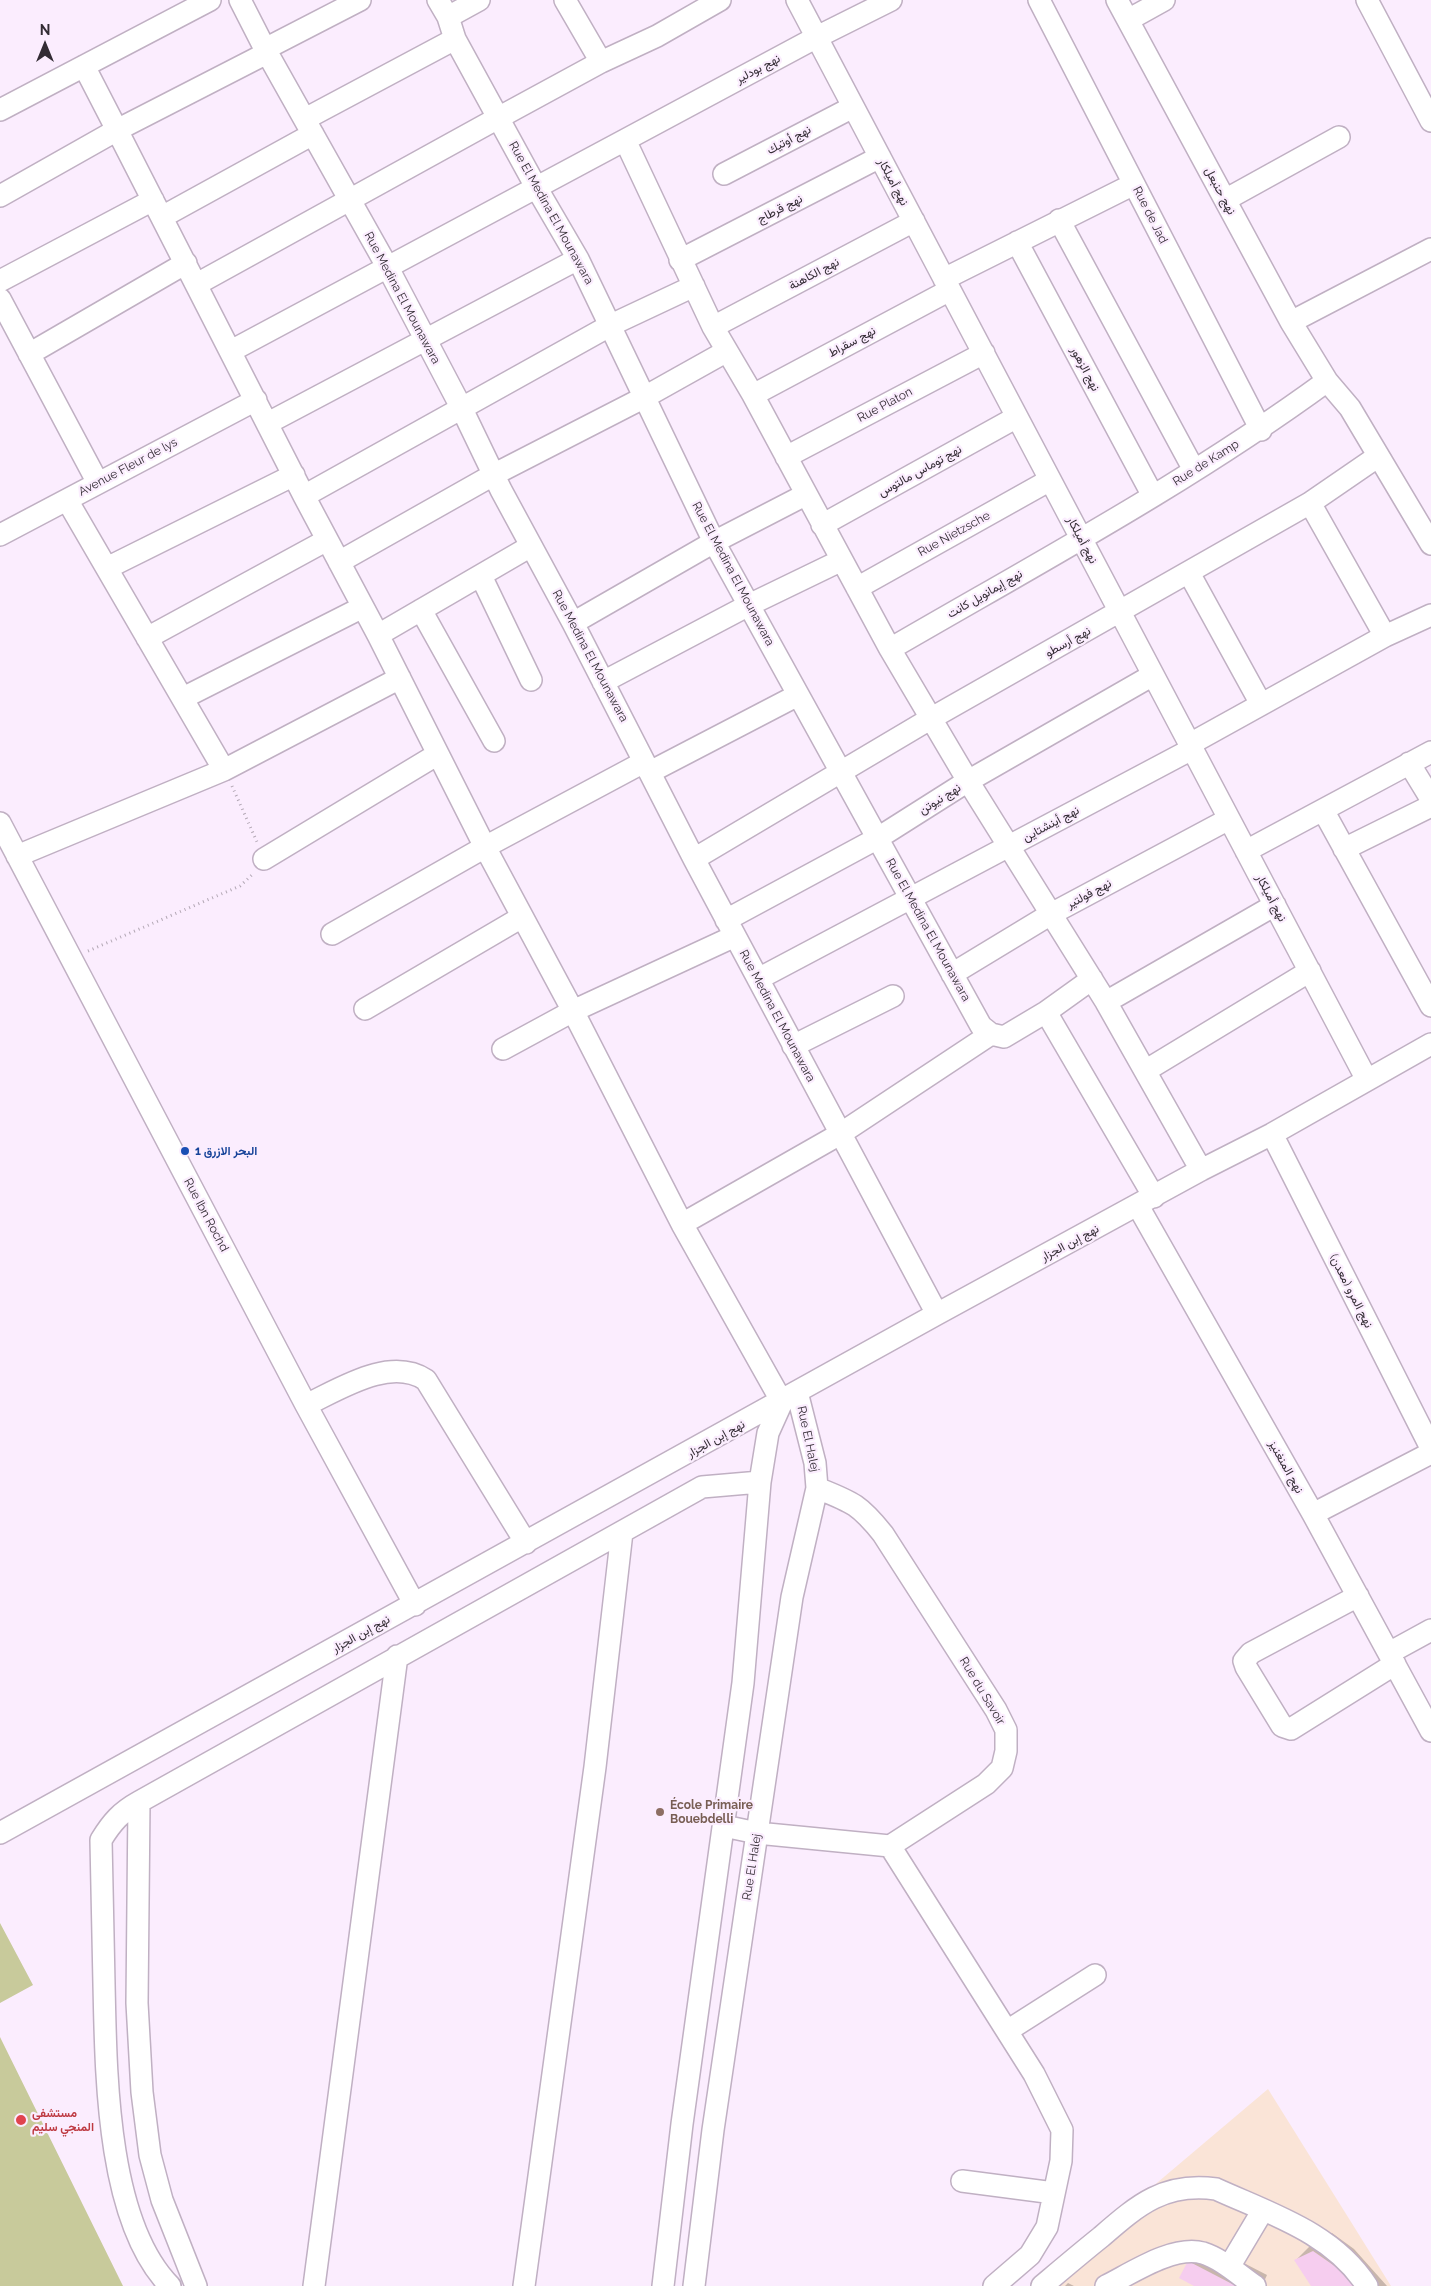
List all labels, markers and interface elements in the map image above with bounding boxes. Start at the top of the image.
north arrow [20,20,70,70]
text: N [40,22,50,38]
street label: نهج بودلير [733,51,783,87]
street label: نهج أوتيك [765,122,813,158]
street label: Rue El Medina El Mounawara [506,139,596,287]
street label: نهج أميلكار [875,156,911,208]
street label: نهج حنبعل [1201,165,1239,217]
street label: Rue de Jad [1129,184,1171,246]
street label: نهج قرطاج [755,191,805,227]
street label: Rue Medina El Mounawara [361,229,443,367]
street label: نهج الكاهنة [786,255,842,293]
street label: نهج سقراط [826,324,878,360]
street label: نهج الزهور [1067,344,1103,394]
street label: Rue Platon [855,385,915,425]
street label: Avenue Fleur de lys [76,435,180,499]
street label: Rue de Kamp [1170,437,1242,489]
street label: نهج توماس مالتوس [876,442,964,500]
street label: Rue El Medina El Mounawara [689,499,777,649]
street label: Rue Nietzsche [915,508,993,560]
street label: نهج أميلكار [1064,514,1100,566]
street label: نهج إيمانويل كانت [945,567,1025,621]
street label: Rue Medina El Mounawara [549,587,631,725]
street label: نهج أرسطو [1043,624,1093,660]
street label: نهج نيوتن [916,780,964,818]
street label: نهج أينشتاين [1020,803,1082,845]
street label: Rue El Medina El Mounawara [883,856,973,1004]
street label: نهج أميلكار [1253,872,1289,924]
street label: نهج فولتير [1064,876,1114,912]
street label: Rue Medina El Mounawara [736,947,818,1085]
place label: 1 البحر الازرق [195,1144,257,1158]
marker: 1 البحر الازرق [179,1145,191,1157]
street label: Rue Ibn Rochd [181,1176,231,1254]
street label: نهج إبن الجزار [1038,1222,1102,1264]
street label: نهج المرو (معدن) [1326,1252,1376,1330]
street label: Rue El Halej [794,1405,822,1473]
street label: نهج إبن الجزار [685,1417,747,1461]
street label: نهج المنغنيز [1266,1438,1306,1496]
street label: نهج إبن الجزار [330,1612,392,1656]
street label: Rue du Savoir [956,1655,1008,1727]
place label: École Primaire Bouebdelli [670,1798,753,1826]
marker: École Primaire Bouebdelli [654,1806,666,1818]
street label: Rue El Halej [740,1833,764,1901]
place label: مستشفى المنجي سليم [32,2106,94,2134]
marker: مستشفى المنجي سليم [14,2113,28,2127]

